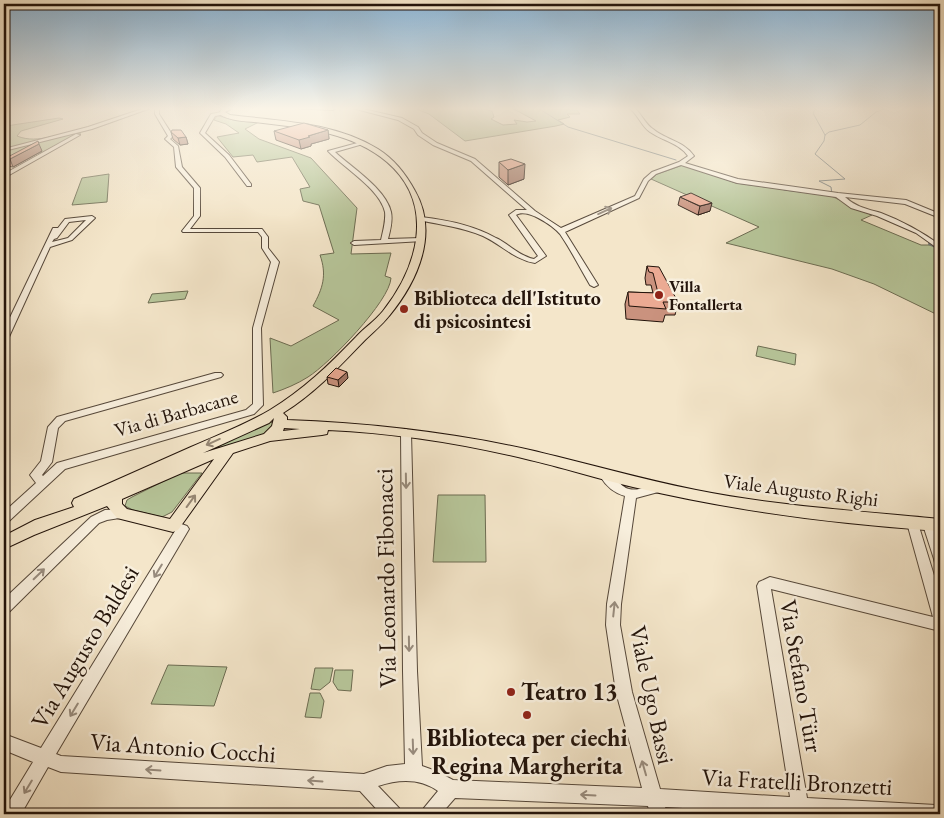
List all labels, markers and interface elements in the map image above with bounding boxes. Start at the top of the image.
one-way arrow [597,205,612,215]
place label: Villa Fontallerta [669,276,743,315]
place label: Biblioteca dell'Istituto di psicosintesi [414,285,601,334]
marker: Villa Fontallerta [653,289,665,301]
marker: Biblioteca dell'Istituto di psicosintesi [398,303,410,315]
street label: Via di Barbacane [111,383,241,443]
one-way arrow [206,437,221,447]
street label: Via Leonardo Fibonacci [368,468,403,688]
street label: Viale Augusto Righi [722,468,880,512]
one-way arrow [401,473,411,489]
one-way arrow [186,495,197,508]
street label: Via Augusto Baldesi [24,559,146,734]
one-way arrow [153,564,163,578]
one-way arrow [33,568,45,580]
street label: Via Stefano Türr [773,597,830,755]
one-way arrow [609,601,619,617]
street label: Viale Ugo Bassi [623,623,682,767]
one-way arrow [404,636,414,652]
place label: Teatro 13 [521,676,618,707]
marker: Teatro 13 [505,686,517,698]
one-way arrow [68,703,78,717]
marker: Biblioteca per ciechi Regina Margherita [521,709,533,721]
place label: Biblioteca per ciechi Regina Margherita [426,722,628,782]
street label: Via Antonio Cocchi [89,726,277,769]
one-way arrow [408,738,418,755]
one-way arrow [639,760,648,776]
street label: Via Fratelli Bronzetti [701,761,893,802]
one-way arrow [145,766,161,775]
one-way arrow [308,776,324,785]
one-way arrow [22,779,32,793]
one-way arrow [580,791,596,800]

